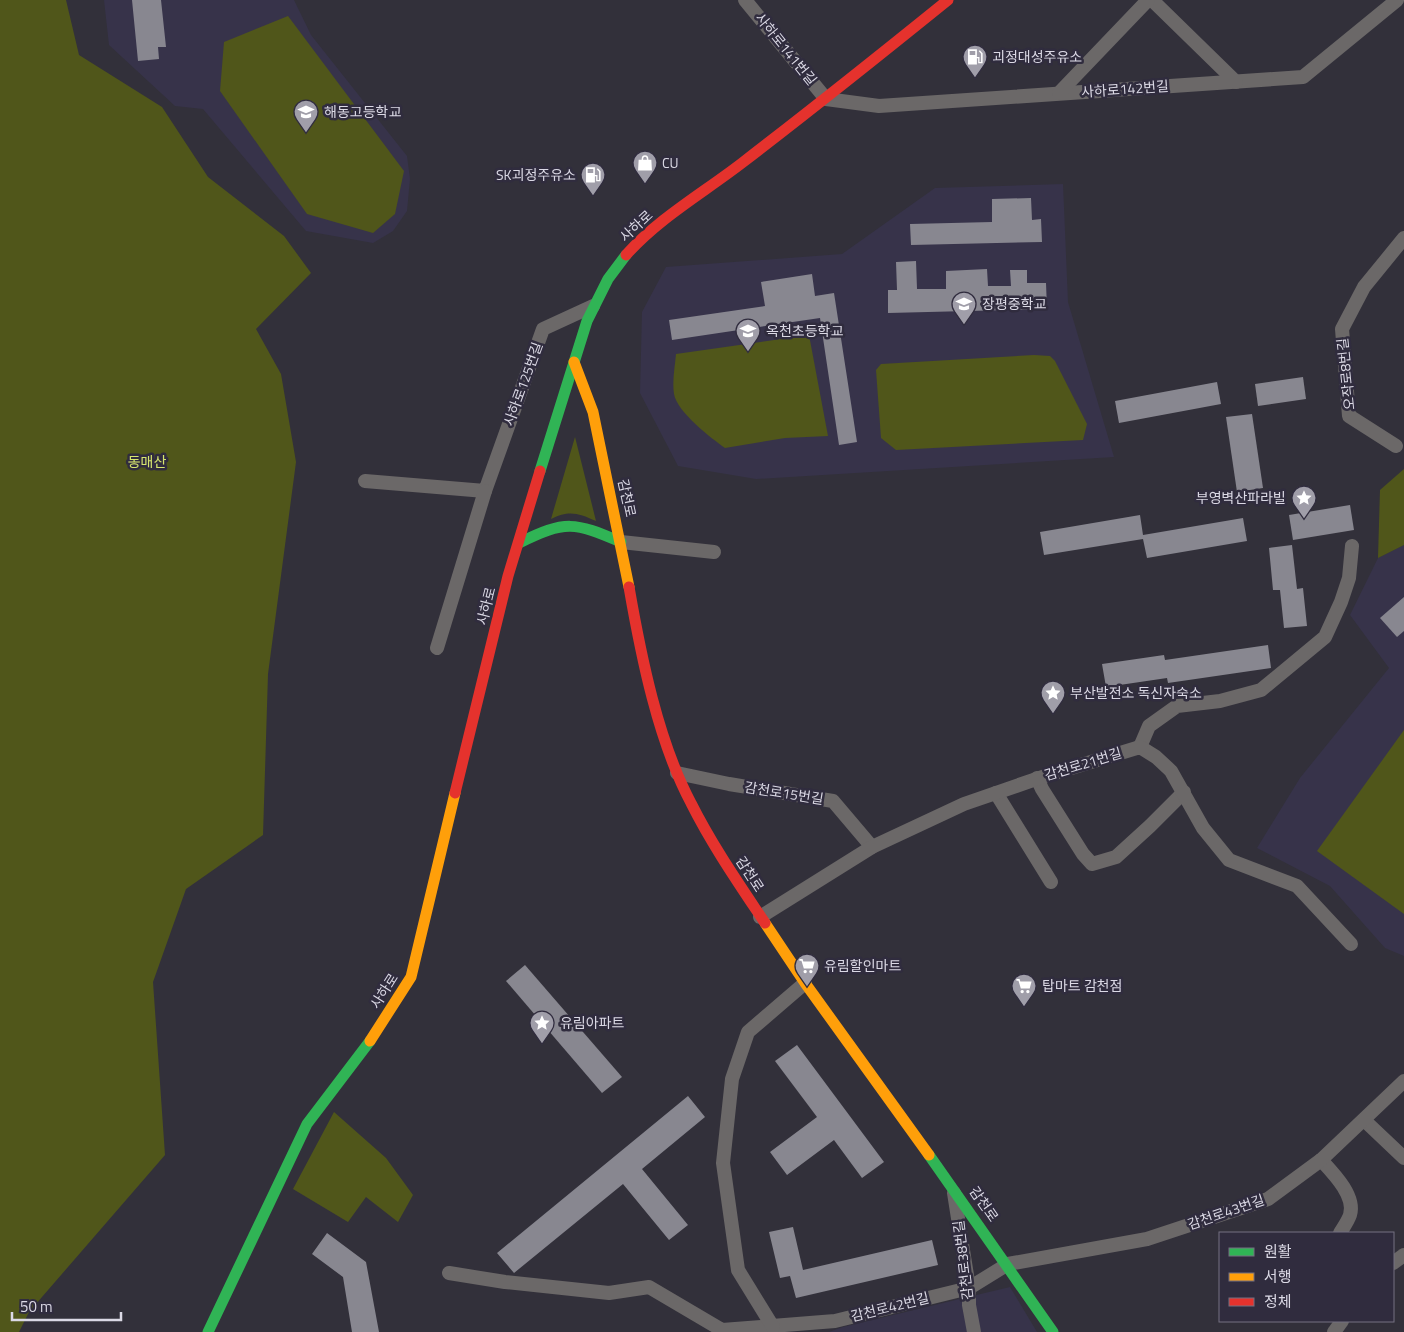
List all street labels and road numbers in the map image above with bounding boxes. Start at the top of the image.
street label: 사하로141번길 [751,8,822,89]
street label: 사하로142번길 [1080,75,1170,102]
street label: 사하로 [614,205,657,246]
street label: 오작로8번길 [1331,337,1360,411]
street label: 사하로125번길 [498,339,547,429]
street label: 감천로 [613,477,642,519]
street label: 사하로 [471,584,500,627]
street label: 감천로21번길 [1041,742,1124,785]
street label: 감천로15번길 [743,776,825,809]
street label: 감천로 [731,852,770,896]
street label: 사하로 [364,969,403,1013]
street label: 감천로 [965,1182,1004,1226]
street label: 감천로43번길 [1185,1189,1267,1234]
street label: 감천로38번길 [947,1219,978,1301]
street label: 감천로42번길 [848,1287,931,1326]

